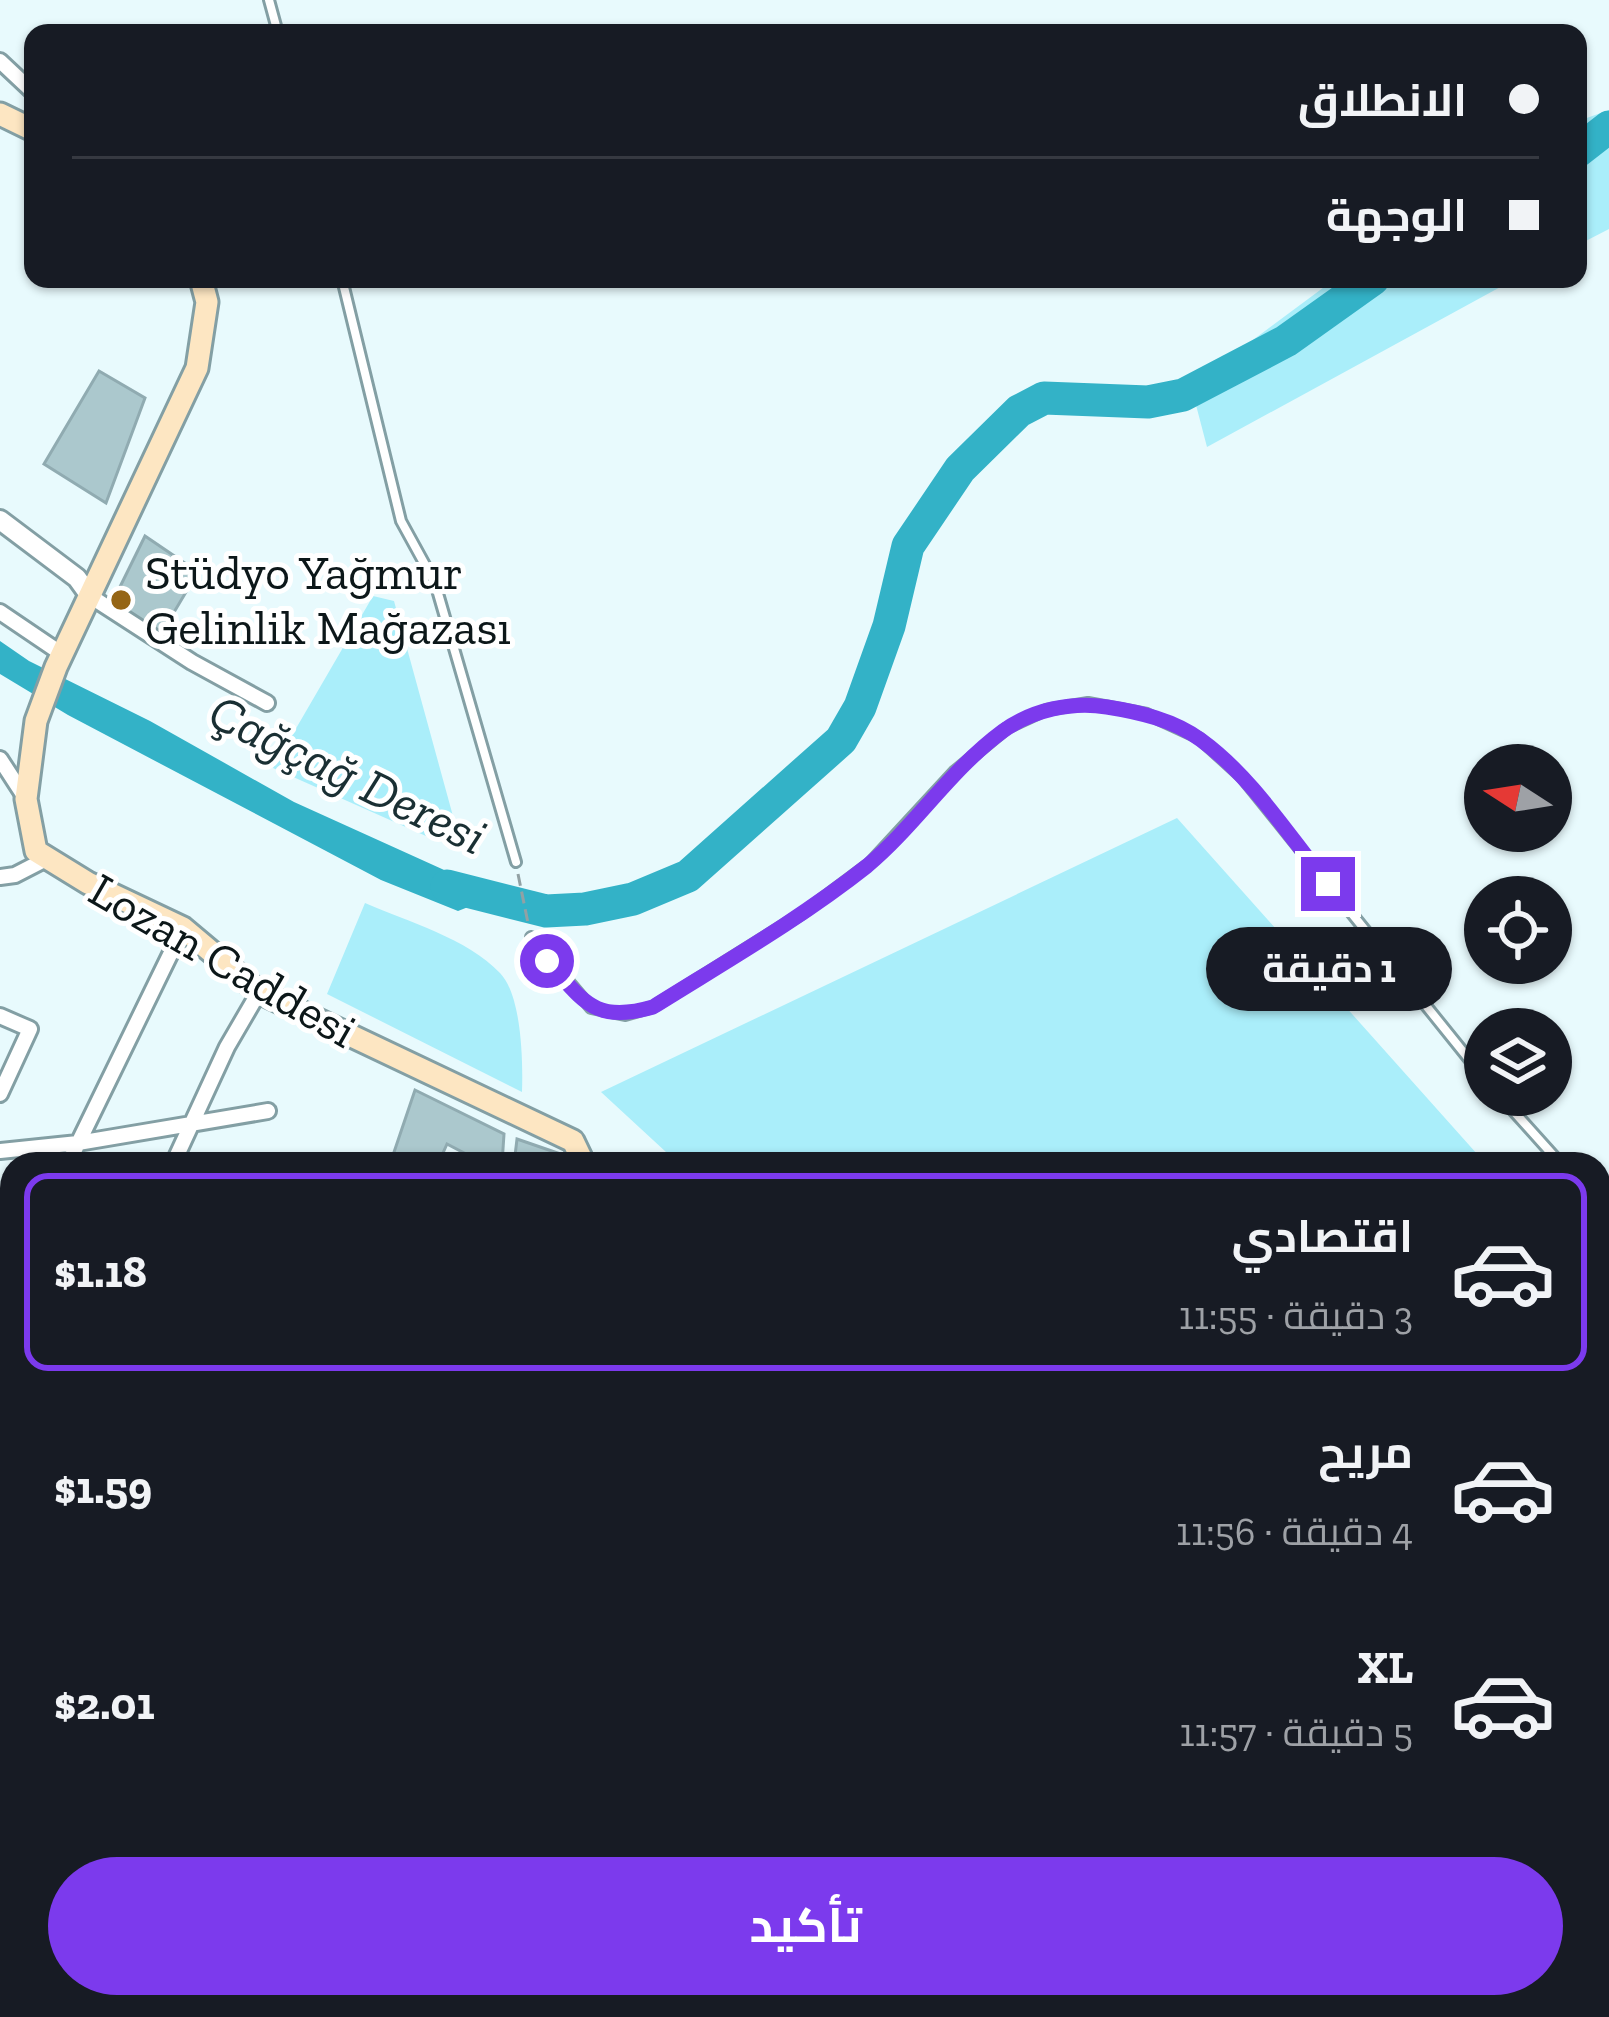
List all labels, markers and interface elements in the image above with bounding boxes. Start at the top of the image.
text: الانطلاق [1298,74,1467,128]
text: الوجهة [1326,189,1467,243]
place label: Stüdyo Yağmur Gelinlik Mağazası [145,544,511,656]
marker: Stüdyo Yağmur Gelinlik Mağazası [108,587,134,613]
water label: Çağçağ Deresi [199,681,497,867]
north arrow [1464,744,1572,852]
map controls [1464,744,1572,1116]
route end [1301,857,1355,911]
street label: Lozan Caddesi [79,861,367,1059]
button: locate [1464,876,1572,984]
callout: 1 دقيقة [1205,926,1451,1010]
route start [520,934,574,988]
text: 1 دقيقة [1262,945,1396,992]
button: layers [1464,1008,1572,1116]
text: اقتصادي [1232,1210,1413,1264]
icon: car [1449,1218,1557,1326]
text: $1.18 [54,1245,147,1299]
text: 3 دقيقة · 11:55 [1179,1292,1413,1339]
text: مريح [1318,1426,1413,1480]
icon: car [1449,1434,1557,1542]
text: $1.59 [54,1461,152,1515]
text: 4 دقيقة · 11:56 [1176,1508,1413,1555]
text: XL [1358,1641,1413,1695]
icon: car [1449,1650,1557,1758]
text: $2.01 [54,1677,155,1731]
text: 5 دقيقة · 11:57 [1179,1709,1413,1756]
button: تأكيد [48,1857,1563,1995]

